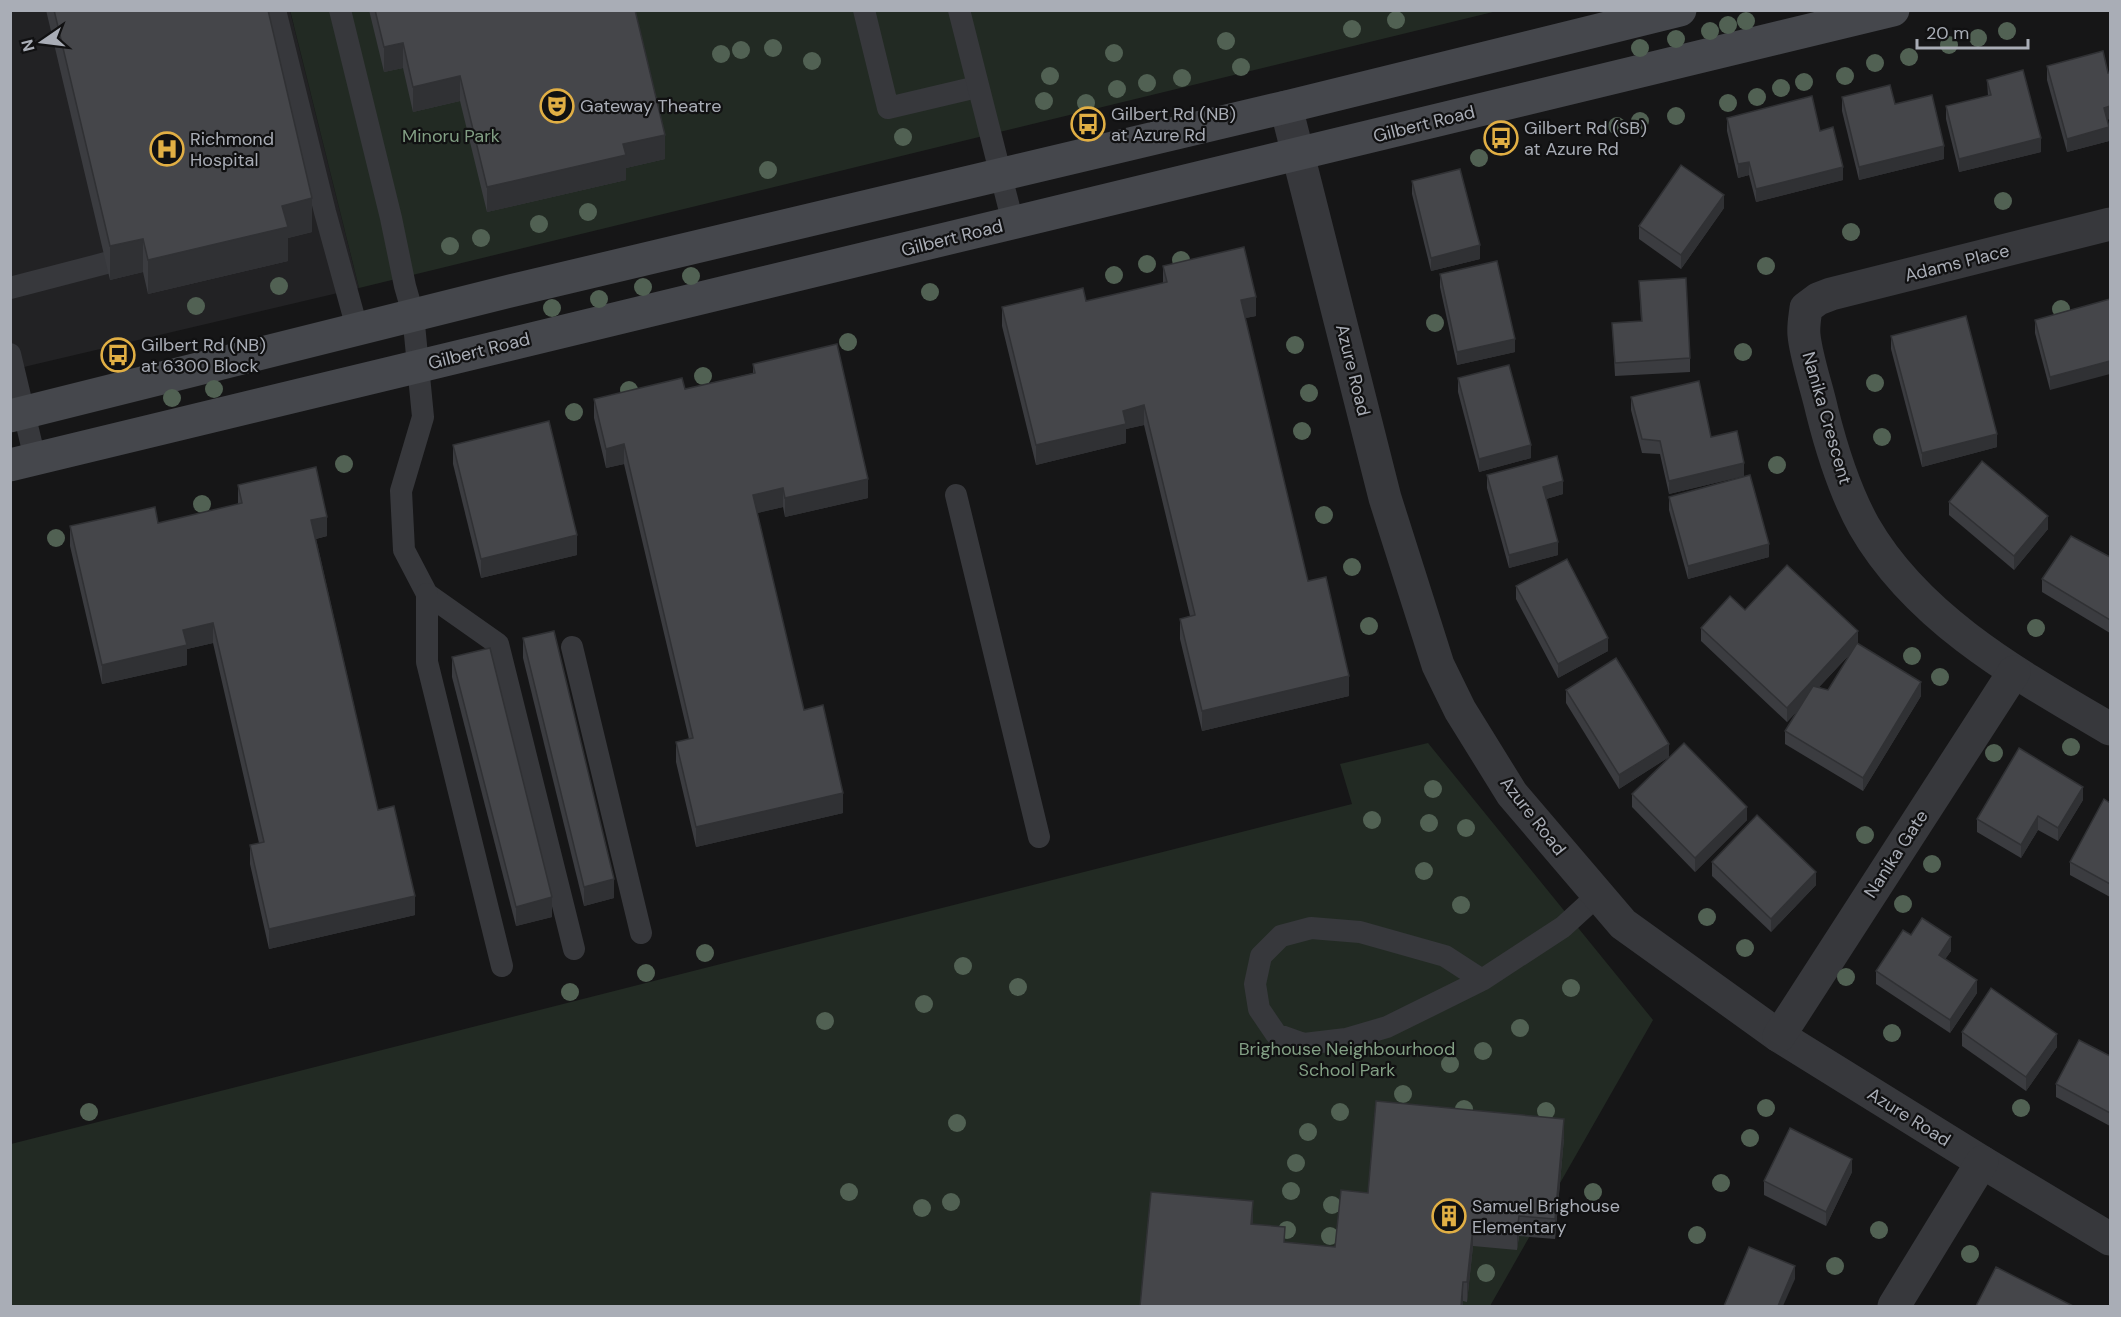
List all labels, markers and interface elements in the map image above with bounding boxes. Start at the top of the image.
north arrow [12,12,72,72]
scale bar [1917,12,2028,50]
text: 20 m [1926,21,1969,45]
text: N [16,37,40,54]
theatre icon: Gateway Theatre [539,88,575,124]
place label: Gateway Theatre [580,94,721,118]
street label: Gilbert Road [1371,100,1477,148]
place label: Gilbert Rd (NB) at Azure Rd [1111,102,1236,147]
bus stop icon: Gilbert Rd (NB) at Azure Rd [1070,106,1106,142]
place label: Gilbert Rd (SB) at Azure Rd [1524,116,1647,161]
bus stop icon: Gilbert Rd (SB) at Azure Rd [1483,120,1519,156]
park label: Minoru Park [402,124,500,148]
place label: Richmond Hospital [190,127,274,172]
hospital icon: Richmond Hospital [149,131,185,167]
street label: Gilbert Road [899,214,1005,262]
street label: Adams Place [1902,238,2012,288]
street label: Azure Road [1330,322,1376,418]
street label: Gilbert Road [426,327,532,375]
place label: Gilbert Rd (NB) at 6300 Block [141,333,266,378]
bus stop icon: Gilbert Rd (NB) at 6300 Block [100,337,136,373]
street label: Nanika Crescent [1797,349,1857,487]
street label: Azure Road [1495,772,1571,860]
street label: Nanika Gate [1859,805,1933,903]
park label: Brighouse Neighbourhood School Park [1239,1037,1455,1082]
street label: Azure Road [1863,1082,1955,1152]
place label: Samuel Brighouse Elementary [1472,1194,1620,1239]
building icon: Samuel Brighouse Elementary [1431,1198,1467,1234]

